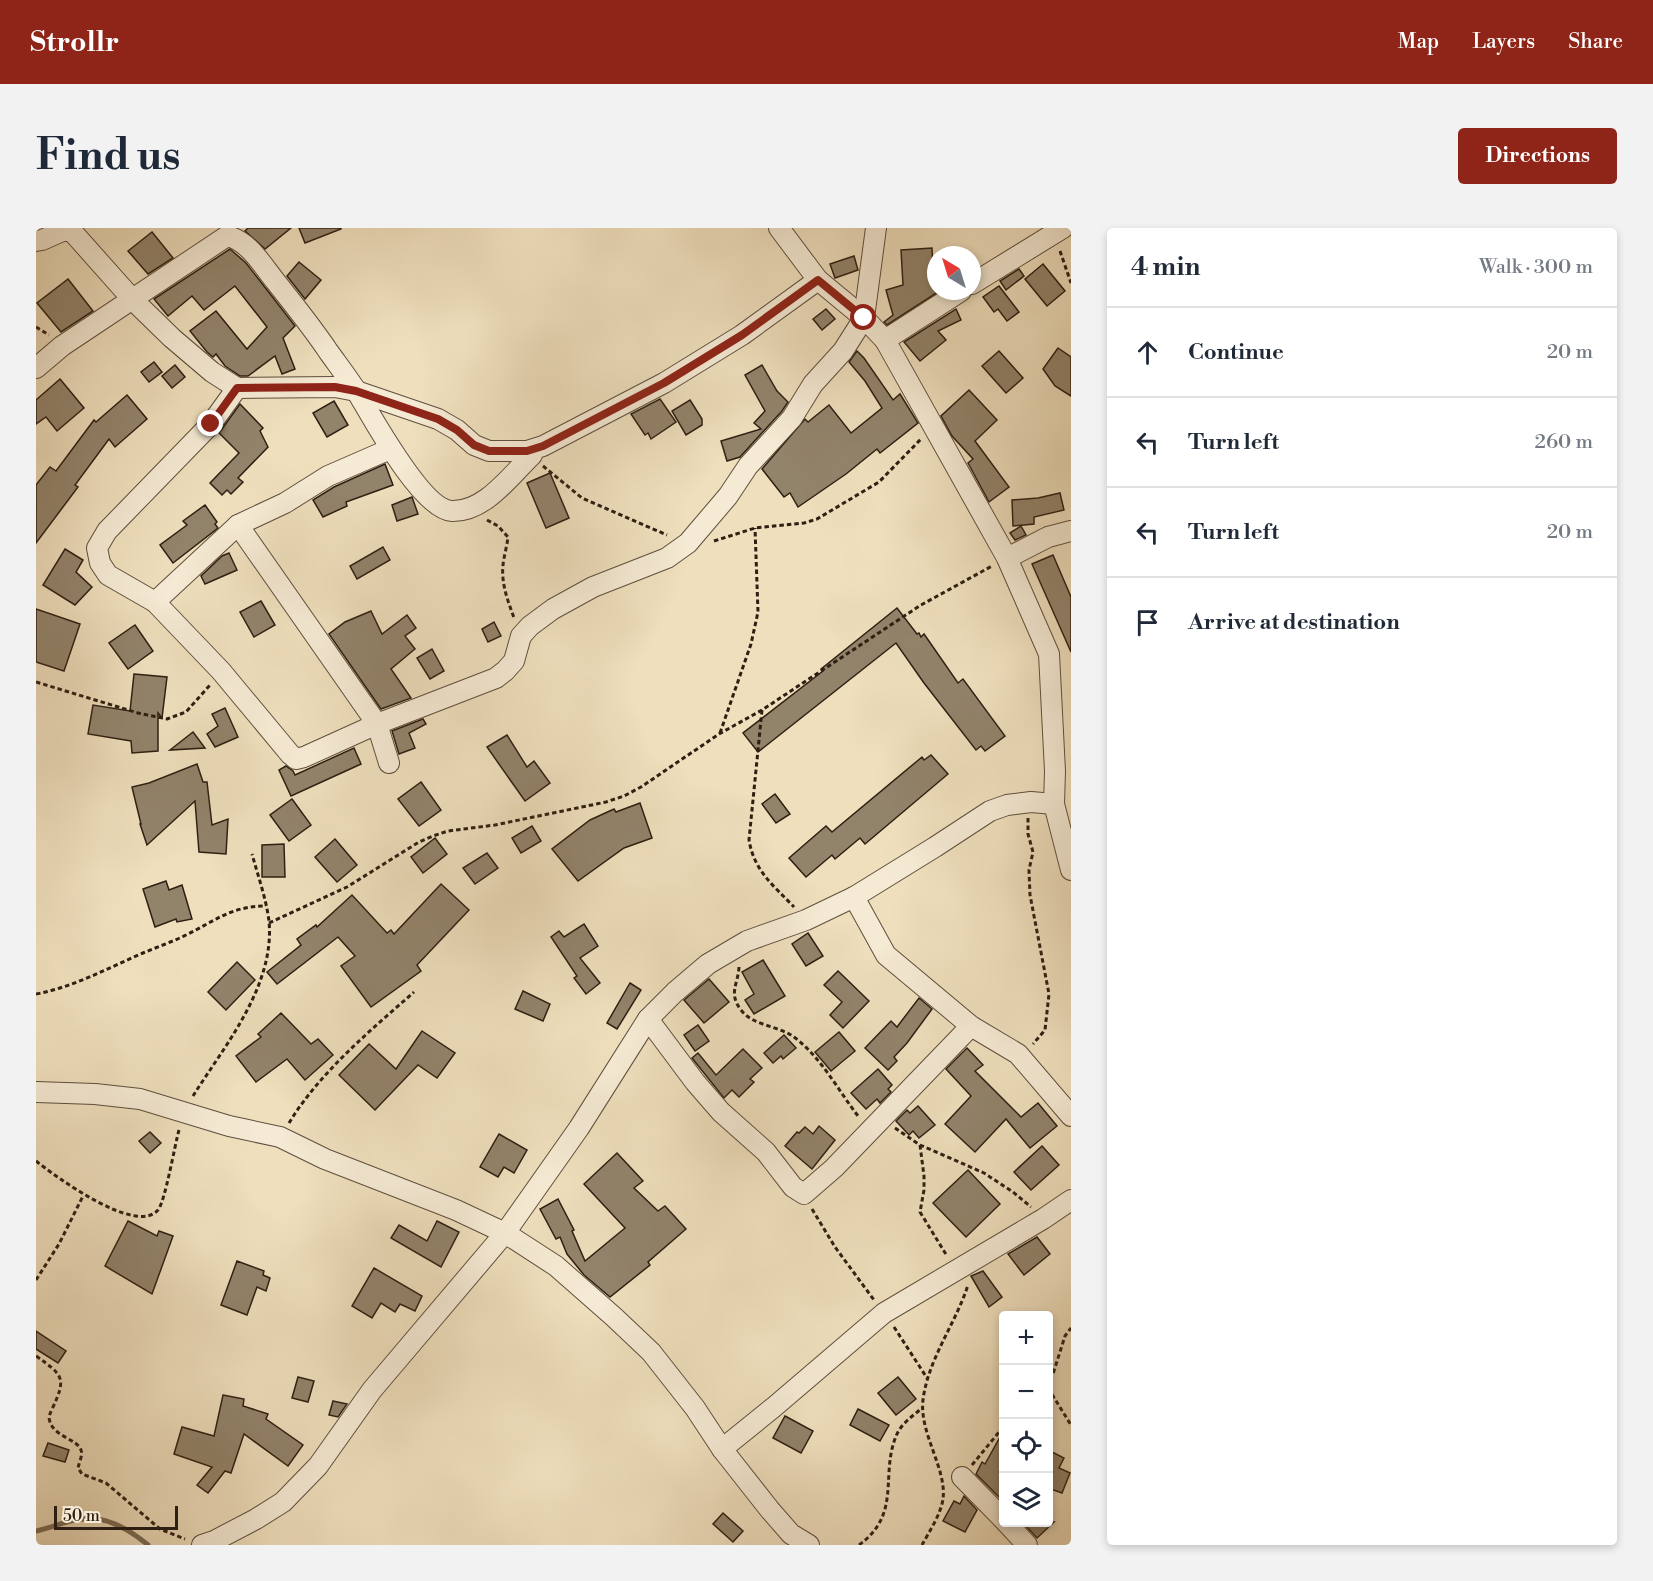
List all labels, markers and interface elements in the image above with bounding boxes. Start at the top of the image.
text: Strollr [30,25,119,60]
text: Map [1398,29,1439,55]
text: Layers [1472,29,1535,55]
text: Share [1568,29,1623,55]
button: Directions [1458,128,1617,184]
text: Find us [36,130,180,183]
north arrow [927,246,981,300]
text: 4 min [1131,251,1201,283]
text: Walk · 300 m [1479,255,1593,280]
route start [850,304,876,330]
icon: ahead [1131,336,1164,369]
text: Continue [1188,339,1284,366]
text: 20 m [1547,340,1593,365]
route end [197,410,223,436]
icon: left [1131,426,1164,459]
text: Turn left [1188,429,1279,456]
text: 260 m [1535,430,1593,455]
icon: left [1131,516,1164,549]
text: Turn left [1188,519,1279,546]
text: 20 m [1547,520,1593,545]
icon: arrive [1131,606,1164,639]
text: Arrive at destination [1188,609,1400,636]
map controls [999,1311,1053,1527]
button: + [999,1311,1053,1365]
button: − [999,1365,1053,1419]
button: locate [999,1419,1053,1473]
button: layers [999,1473,1053,1527]
scale bar [54,1503,178,1530]
text: 50 m [63,1506,100,1526]

